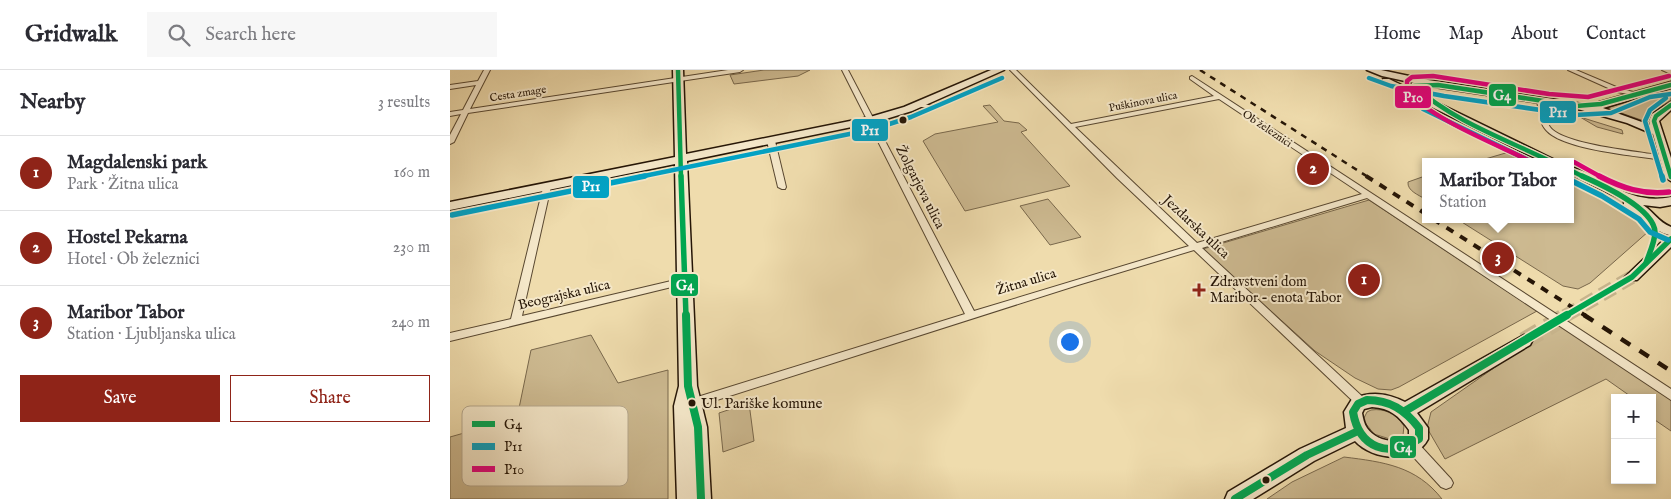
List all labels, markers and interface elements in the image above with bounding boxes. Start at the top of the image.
search box [147,12,497,57]
text: Gridwalk [25,19,117,50]
icon: search [165,21,193,49]
text: Search here [205,23,296,47]
text: Home [1374,23,1421,46]
text: Map [1449,23,1483,46]
text: About [1511,23,1558,46]
text: Contact [1586,23,1646,46]
street label: Cesta zmage [489,83,547,105]
line badge: G4 [1488,83,1517,107]
line badge: P10 [1394,85,1432,109]
text: G4 [1493,87,1512,105]
street label: Puškinova ulica [1108,88,1179,116]
text: Nearby [20,89,85,116]
text: P10 [1403,89,1423,107]
text: 3 results [378,93,430,113]
line badge: P11 [1539,100,1577,124]
text: P11 [1549,104,1567,122]
street label: Ob železnici [1239,107,1295,151]
unlabelled marker [898,115,908,125]
line badge: P11 [851,118,889,142]
text: P11 [861,122,879,140]
street label: Žolgarjeva ulica [891,142,949,233]
pin: 2 [1297,150,1329,188]
text: Magdalenski park [67,151,207,175]
popup [1422,158,1574,223]
text: 1 [33,163,39,183]
text: 160 m [394,163,430,183]
text: Maribor Tabor [1439,169,1557,193]
text: Park · Žitna ulica [67,175,179,195]
line badge: P11 [572,175,610,199]
text: P11 [582,178,600,196]
street label: Jezdarska ulica [1157,190,1234,263]
text: Station [1439,193,1487,213]
text: Hostel Pekarna [67,226,188,250]
text: 2 [32,238,40,258]
text: 230 m [393,238,430,258]
pin: 3 [1482,239,1514,277]
text: Hotel · Ob železnici [67,250,200,270]
pin: 1 [1348,261,1380,299]
street label: Žitna ulica [994,264,1059,300]
line badge: G4 [670,273,699,297]
place label: Zdravstveni dom Maribor - enota Tabor [1210,273,1341,307]
street label: Beograjska ulica [516,275,613,314]
text: G4 [676,277,695,295]
marker: Zdravstveni dom Maribor - enota Tabor [1192,283,1206,297]
text: Maribor Tabor [67,301,184,325]
text: 3 [33,313,39,333]
text: 240 m [391,313,430,333]
text: Station · Ljubljanska ulica [67,325,236,345]
your location [1057,329,1083,355]
button: Save [20,375,220,422]
button: Share [230,375,430,422]
place label: Ul. Pariške komune [701,394,823,413]
map controls [1611,394,1656,484]
button: + [1611,394,1656,439]
marker: Ul. Pariške komune [687,398,697,408]
legend [462,406,628,486]
text: G4 [504,416,522,434]
line badge: G4 [1389,435,1417,459]
text: P11 [504,438,523,456]
text: G4 [1394,439,1413,457]
button: − [1611,439,1656,484]
text: P10 [504,461,524,479]
unlabelled marker [1261,475,1271,485]

